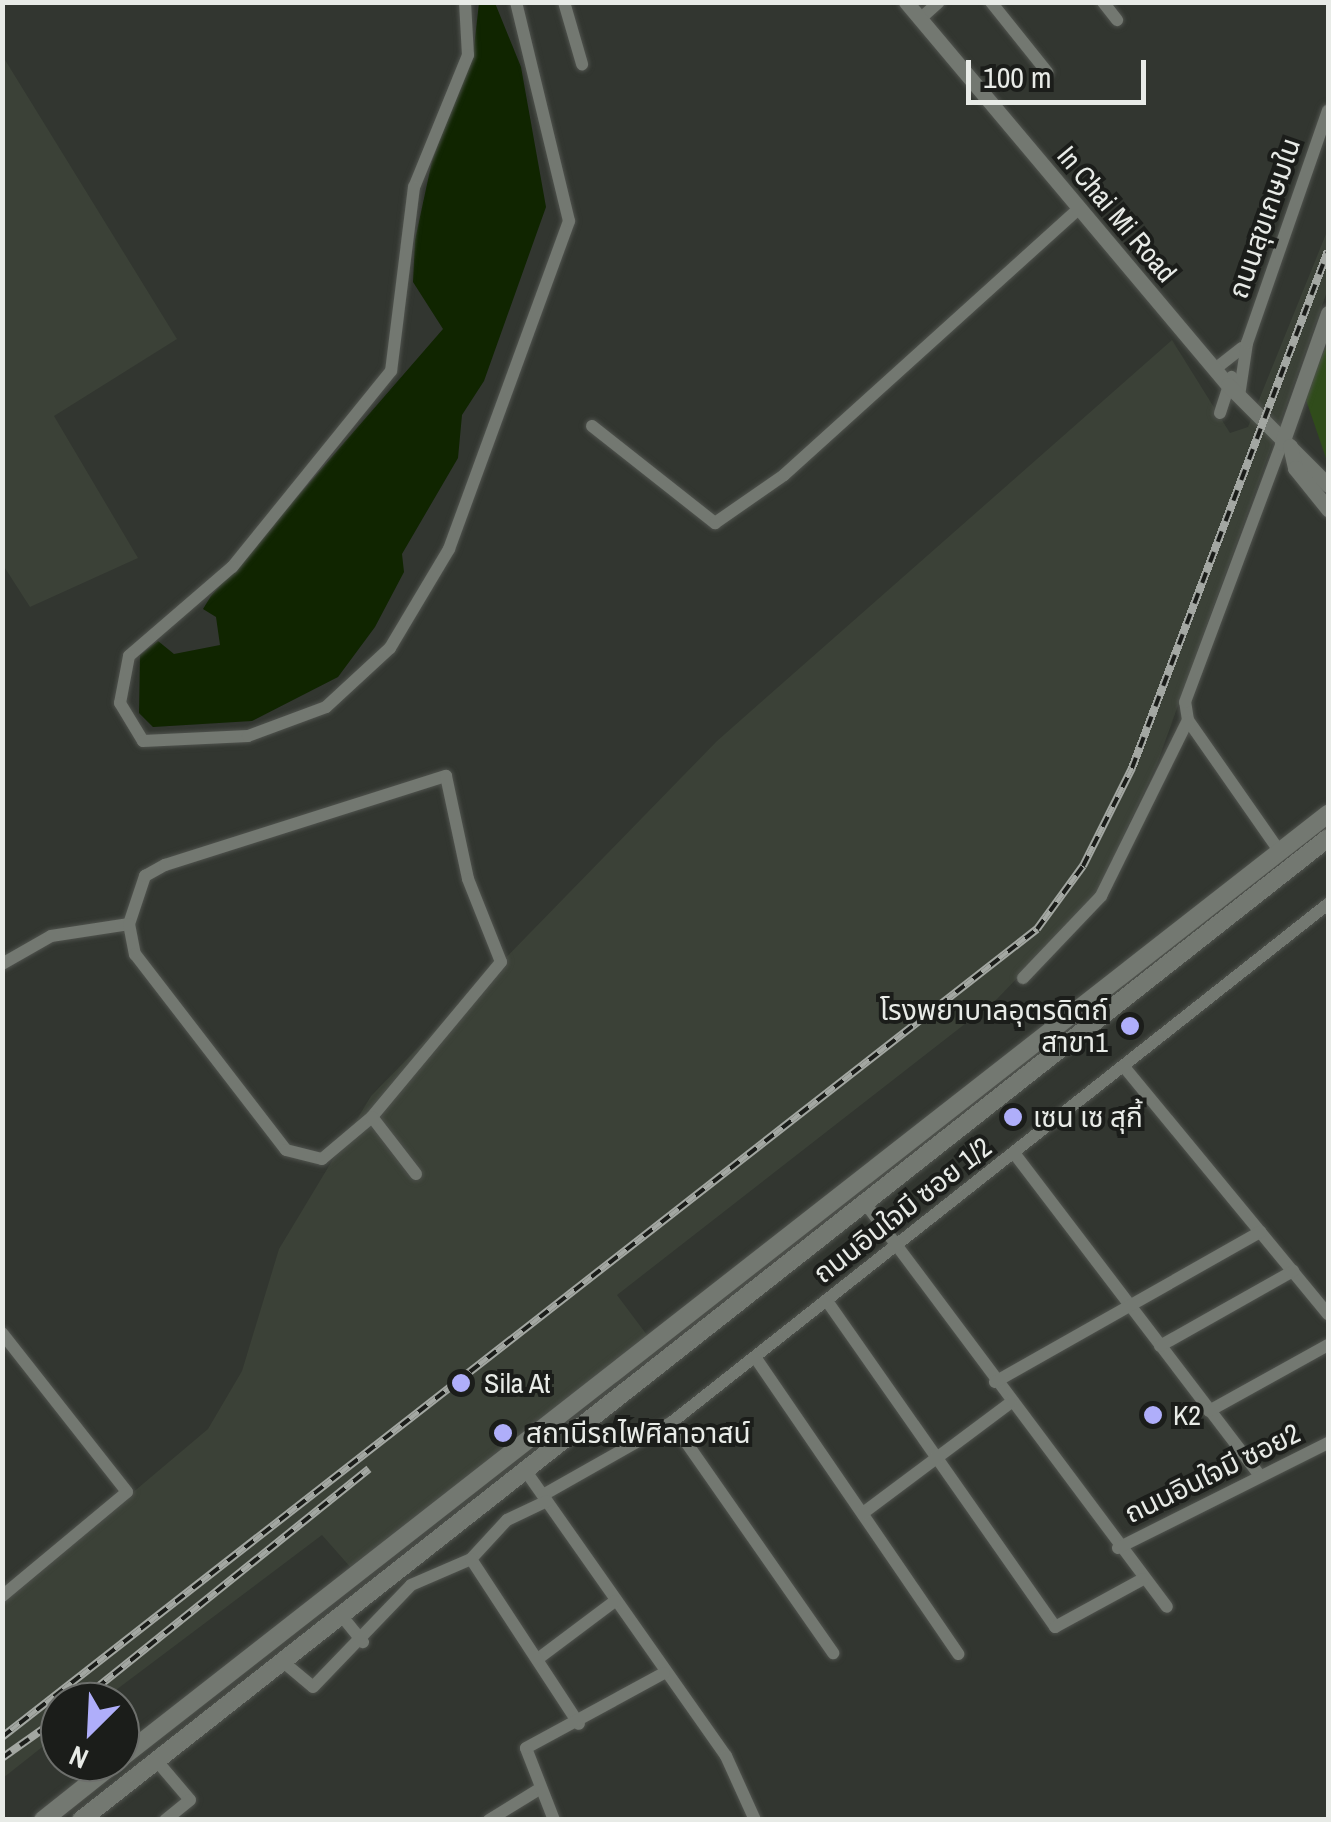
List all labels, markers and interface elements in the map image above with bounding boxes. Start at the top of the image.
scale bar [971,40,1151,102]
text: 100 m [983,57,1051,97]
street label: ถนนสุขเกษมใน [1221,133,1307,303]
street label: In Chai Mi Road [1050,139,1184,289]
place label: โรงพยาบาลอุตรดิตถ์ สาขา1 [880,993,1108,1059]
marker: โรงพยาบาลอุตรดิตถ์ สาขา1 [1117,1013,1143,1039]
place label: เซน เซ สุกี้ [1033,1100,1143,1134]
marker: เซน เซ สุกี้ [1002,1106,1024,1128]
street label: ถนนอินใจมี ซอย 1/2 [806,1130,998,1290]
place label: Sila At [484,1366,552,1400]
marker: Sila At [448,1370,474,1396]
place label: K2 [1173,1398,1201,1432]
marker: K2 [1142,1404,1164,1426]
place label: สถานีรถไฟศิลาอาสน์ [526,1416,751,1450]
street label: ถนนอินใจมี ซอย2 [1119,1416,1305,1530]
marker: สถานีรถไฟศิลาอาสน์ [490,1420,516,1446]
north arrow [40,1682,140,1782]
text: N [63,1737,94,1778]

